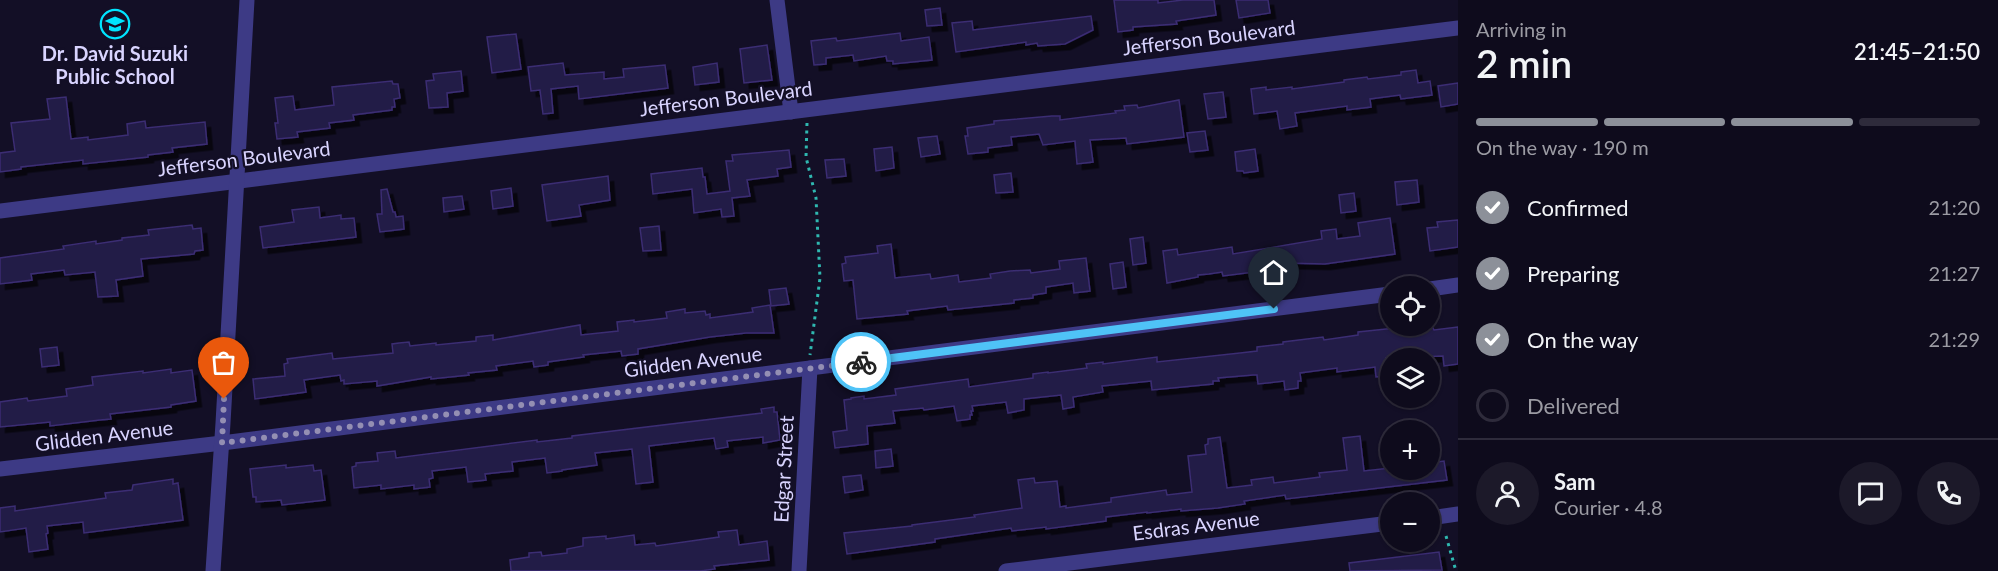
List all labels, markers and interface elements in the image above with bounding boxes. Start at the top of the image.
school or university icon: Dr. David Suzuki Public School [99,8,131,40]
street label: Jefferson Boulevard [1121,14,1297,60]
text: Arriving in [1476,17,1567,41]
text: 21:45–21:50 [1854,38,1980,65]
text: 2 min [1476,40,1572,86]
place label: Dr. David Suzuki Public School [42,41,188,88]
street label: Jefferson Boulevard [638,75,814,121]
street label: Jefferson Boulevard [156,135,332,181]
text: On the way · 190 m [1476,135,1649,159]
icon: check [1476,191,1509,224]
text: Confirmed [1527,194,1629,221]
text: 21:20 [1929,195,1980,219]
pin [1248,247,1299,309]
icon: home [1257,256,1290,289]
icon: check [1476,257,1509,290]
text: Preparing [1527,260,1619,287]
text: 21:27 [1929,261,1980,285]
map controls [1380,276,1440,552]
button: locate [1380,276,1440,336]
icon: check [1476,323,1509,356]
text: On the way [1527,326,1638,353]
text: 21:29 [1929,327,1980,351]
courier [831,332,891,392]
pin [198,337,249,399]
street label: Glidden Avenue [623,341,763,381]
icon: bag [207,346,240,379]
icon: bike [845,346,878,379]
button: layers [1380,348,1440,408]
text: Delivered [1527,392,1620,419]
street label: Glidden Avenue [34,415,174,455]
street label: Edgar Street [768,415,798,523]
button: + [1380,420,1440,480]
button: person [1476,462,1539,525]
button: chat [1839,462,1902,525]
button: phone [1917,462,1980,525]
text: Sam [1554,468,1596,495]
button: − [1380,492,1440,552]
text: Courier · 4.8 [1554,495,1663,519]
street label: Esdras Avenue [1131,505,1261,545]

